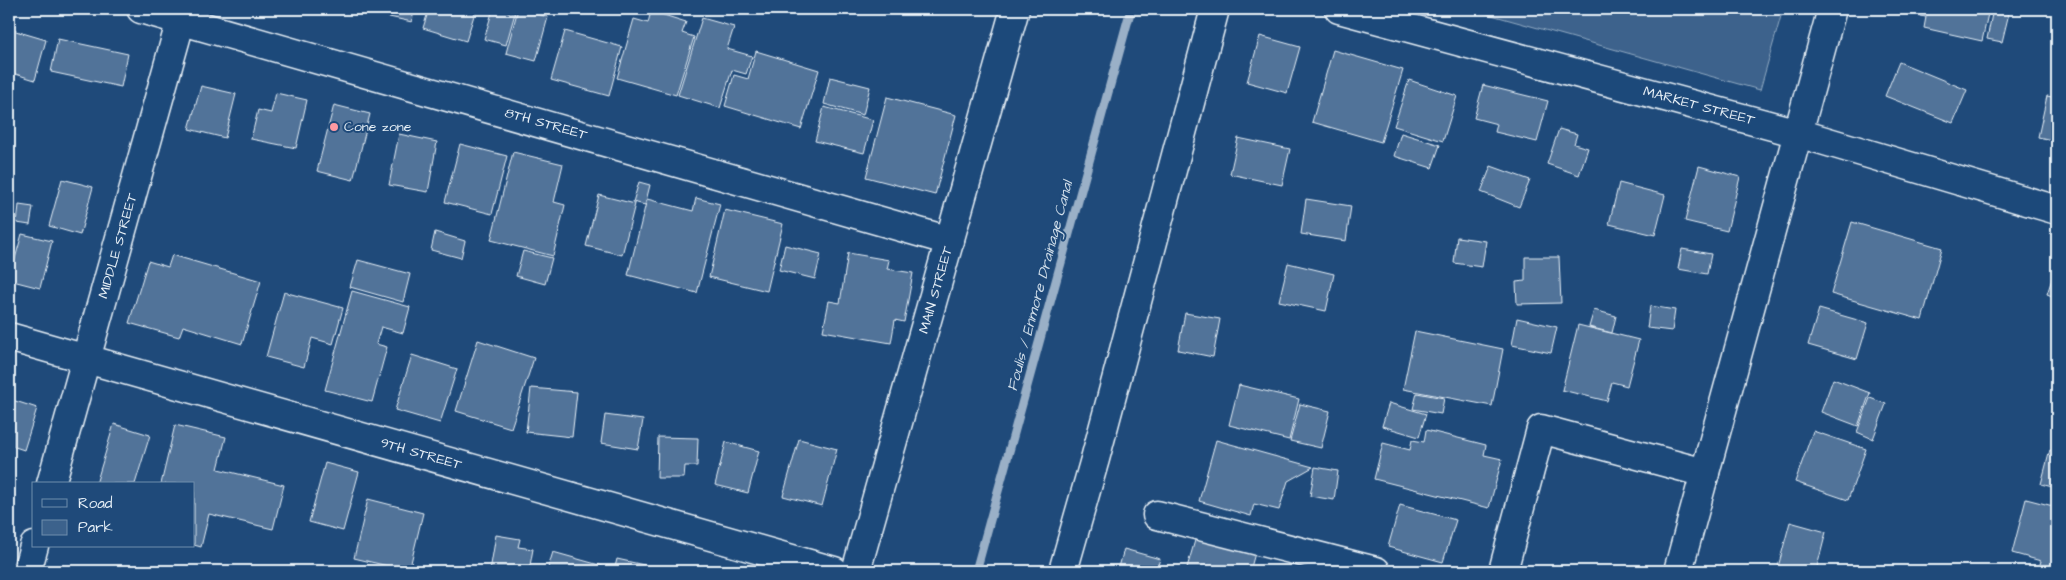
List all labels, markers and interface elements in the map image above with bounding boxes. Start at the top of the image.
street label: MARKET STREET [1641,82,1757,131]
street label: 8TH STREET [502,103,590,145]
place label: Cone zone [344,117,412,137]
marker: Cone zone [328,121,340,133]
water label: Foulis / Enmore Drainage Canal [1002,177,1080,394]
street label: MIDDLE STREET [93,191,143,301]
street label: MAIN STREET [914,244,958,336]
street label: 9TH STREET [378,433,464,475]
legend [32,482,195,548]
text: Road [78,493,113,514]
text: Park [78,517,113,538]

